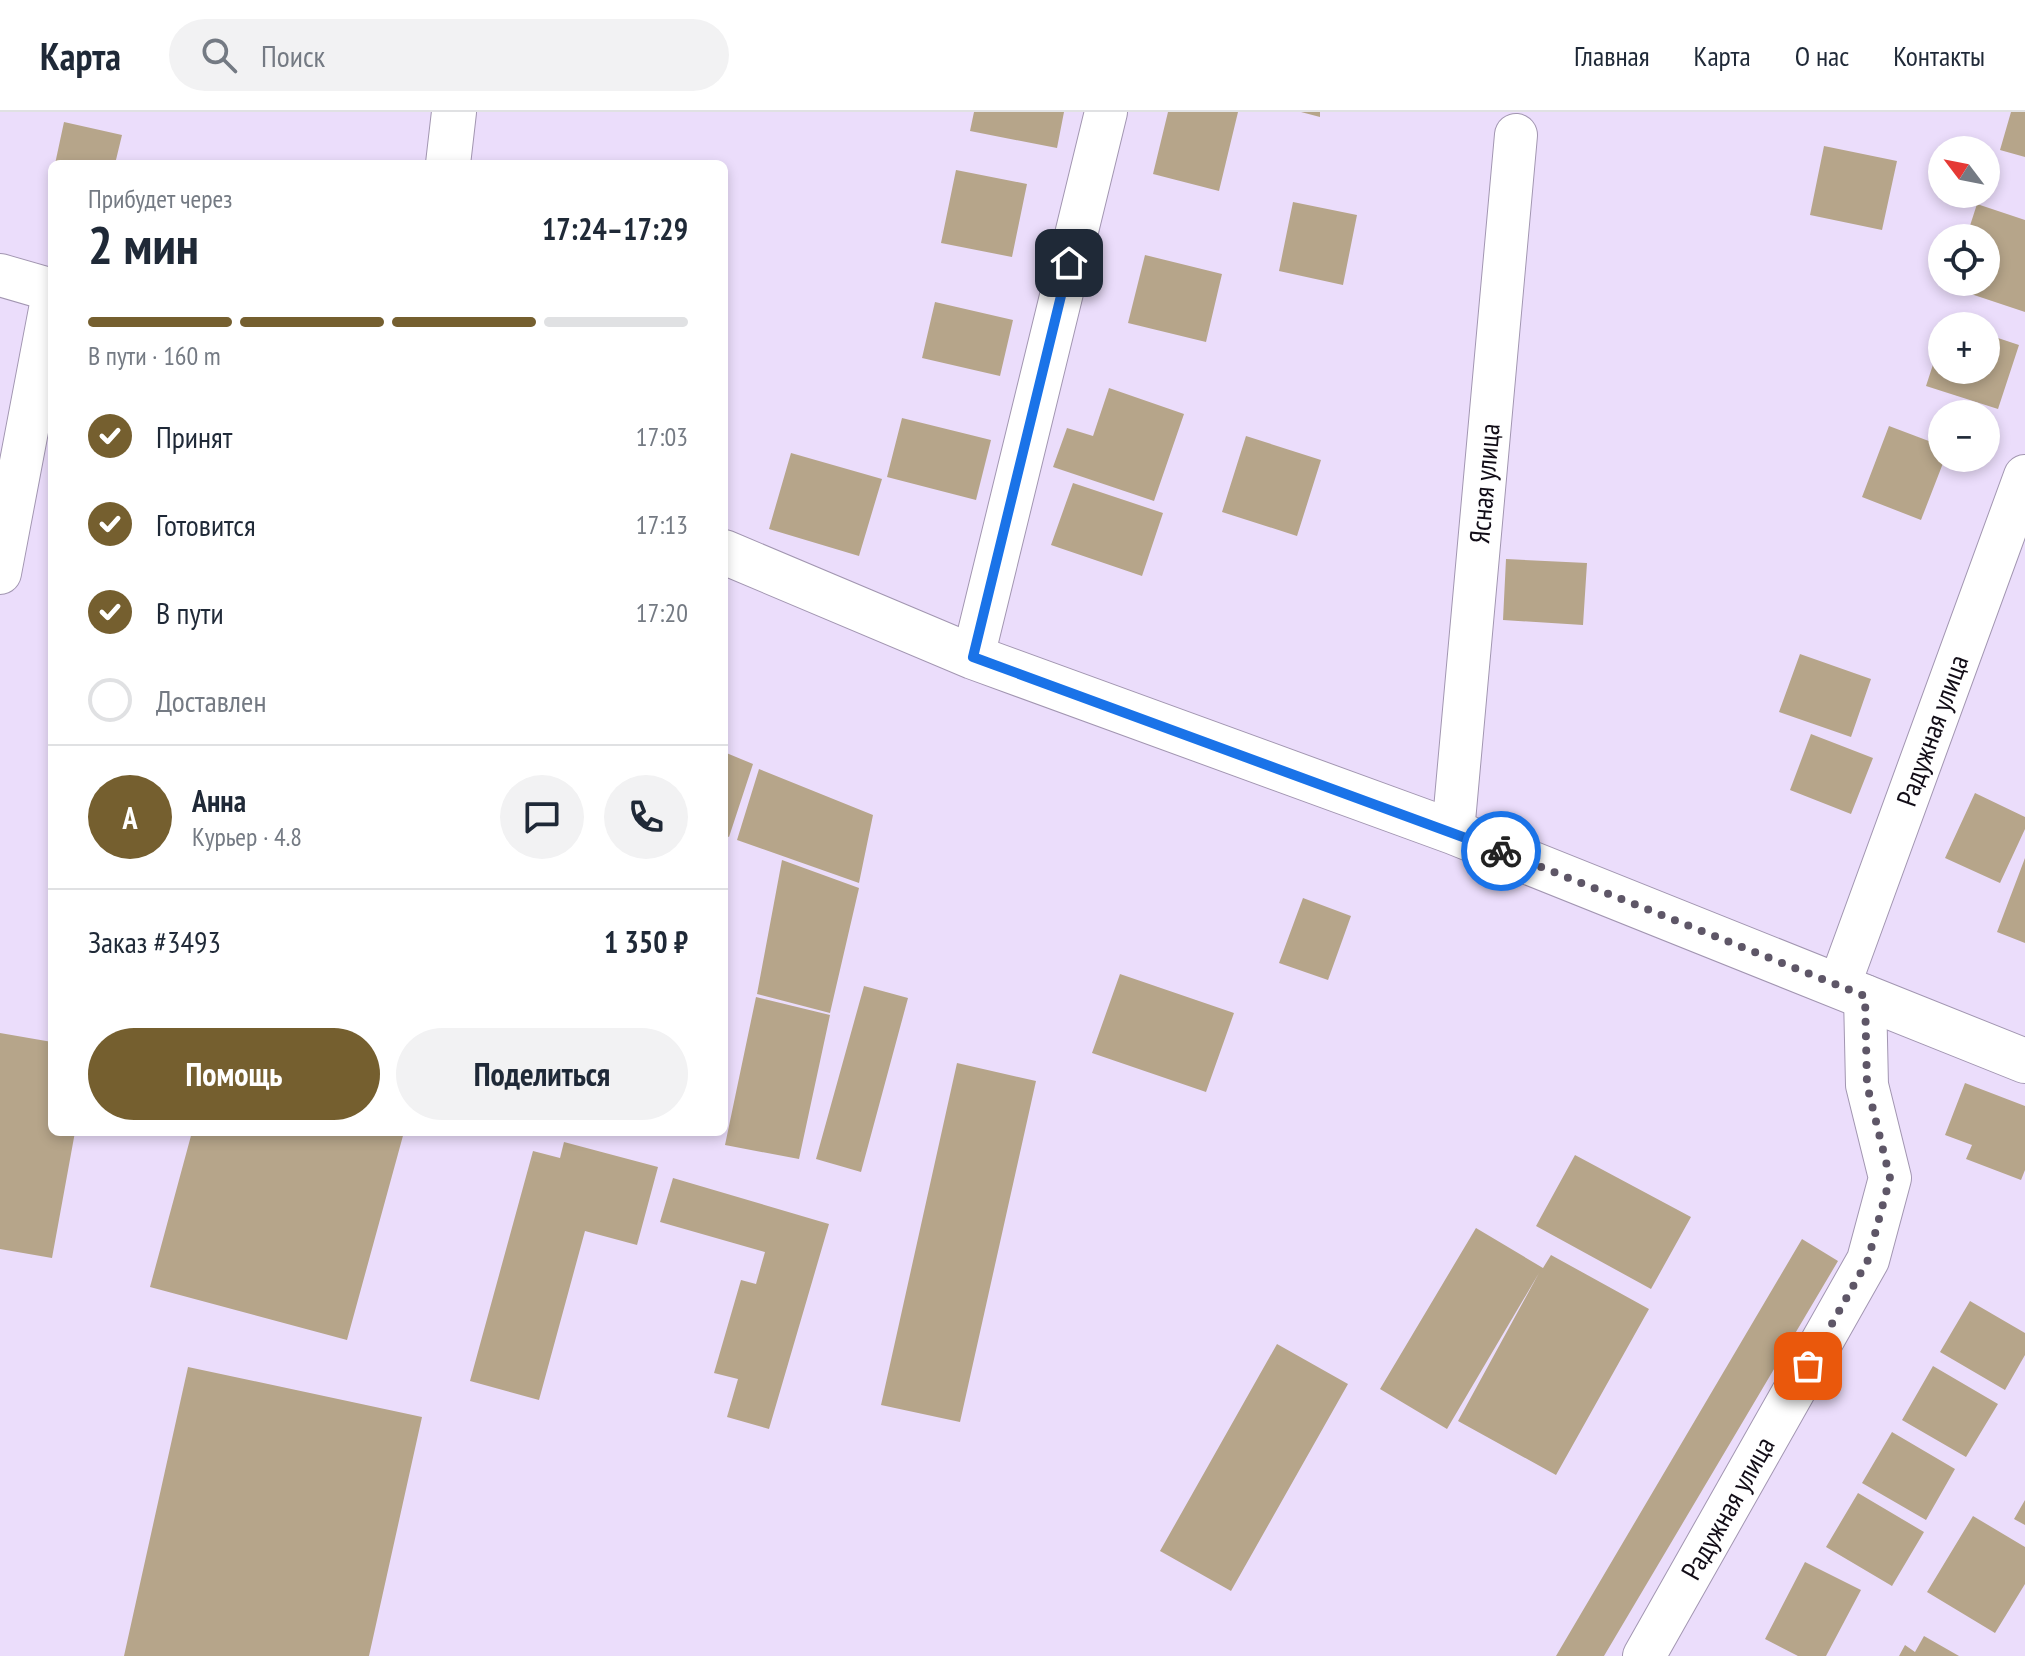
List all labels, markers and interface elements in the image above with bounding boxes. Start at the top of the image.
search box [169,19,729,91]
text: Карта [40,31,121,80]
icon: search [197,33,241,77]
text: Поиск [261,36,325,75]
text: Главная [1574,37,1650,74]
text: Карта [1694,37,1751,74]
text: О нас [1795,37,1849,74]
text: Контакты [1893,37,1985,74]
north arrow [1928,136,2000,208]
map controls [1928,136,2000,472]
text: Прибудет через [88,182,232,215]
text: 17:24–17:29 [542,209,688,248]
text: 2 мин [88,211,199,278]
button: locate [1928,224,2000,296]
pin [1035,229,1103,297]
icon: home [1047,241,1091,285]
button: + [1928,312,2000,384]
text: В пути · 160 m [88,339,221,372]
button: − [1928,400,2000,472]
icon: check [88,414,132,458]
text: Принят [156,417,232,456]
text: 17:03 [636,420,688,453]
street label: Ясная улица [1460,422,1508,545]
icon: check [88,502,132,546]
text: Готовится [156,505,256,544]
text: 17:13 [636,508,688,541]
icon: check [88,590,132,634]
text: В пути [156,593,224,632]
text: 17:20 [636,596,688,629]
street label: Радужная улица [1887,650,1976,811]
text: Доставлен [156,681,266,720]
button: chat [500,775,584,859]
button: phone [604,775,688,859]
text: Анна [192,781,246,820]
text: А [122,798,138,837]
courier [1461,811,1541,891]
text: Курьер · 4.8 [192,820,302,853]
icon: bike [1479,829,1523,873]
text: Заказ #3493 [88,922,221,961]
text: 1 350 ₽ [604,922,688,961]
button: Помощь [88,1028,380,1120]
button: Поделиться [396,1028,688,1120]
pin [1774,1332,1842,1400]
icon: bag [1786,1344,1830,1388]
street label: Радужная улица [1672,1430,1782,1586]

